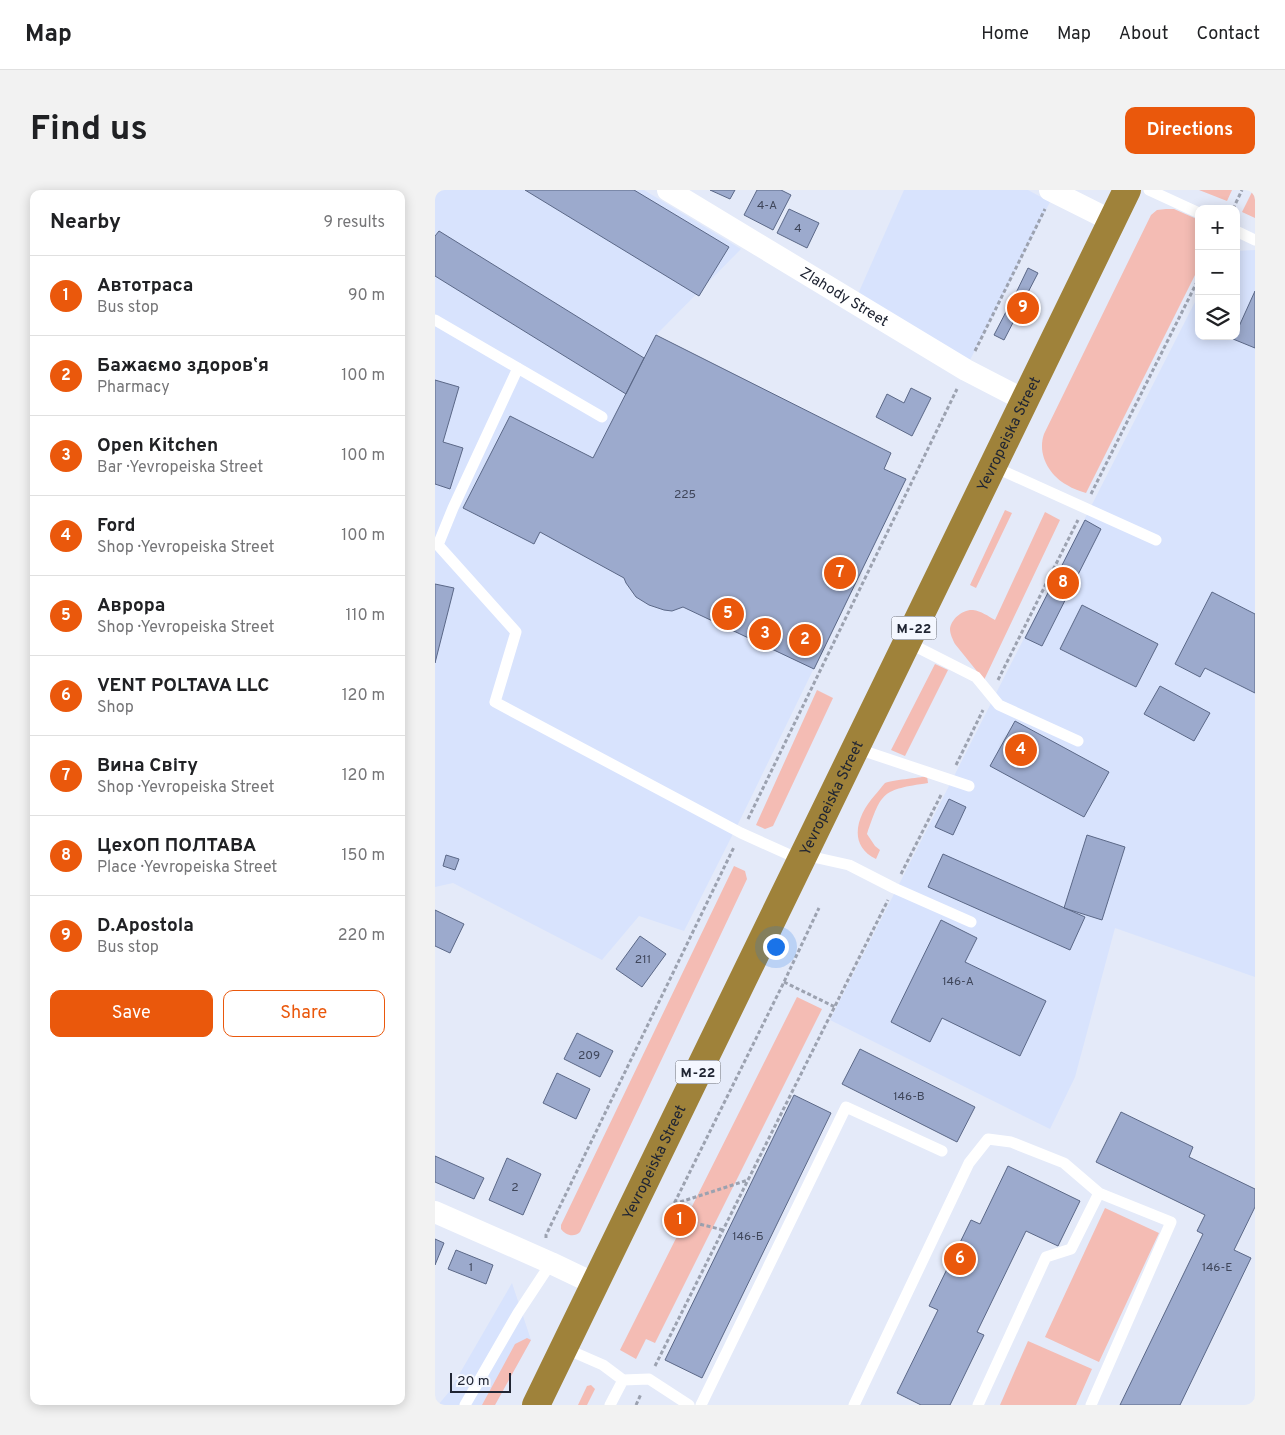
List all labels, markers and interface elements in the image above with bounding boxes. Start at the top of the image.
text: Map [25,20,72,50]
text: Home [981,23,1029,46]
text: Map [1057,23,1091,46]
text: About [1119,23,1168,46]
text: Contact [1196,23,1260,46]
button: Directions [1125,107,1255,154]
text: Find us [30,108,148,152]
house number: 4-А [757,198,777,214]
map controls [1195,205,1240,340]
button: + [1195,205,1240,250]
text: Nearby [50,209,121,236]
text: 9 results [323,213,385,233]
house number: 4 [794,221,802,237]
button: − [1195,250,1240,295]
street label: Zlahody Street [796,264,891,332]
text: Автотраса [97,274,193,298]
text: 1 [63,286,69,306]
text: 90 m [348,286,385,306]
pin: 9 [1007,289,1039,327]
button: layers [1195,295,1240,340]
text: Bus stop [97,298,159,318]
text: Бажаємо здоровʼя [97,354,269,378]
text: 2 [61,366,71,386]
text: 100 m [341,366,385,386]
street label: Yevropeiska Street [974,374,1046,495]
text: Pharmacy [97,378,170,398]
text: Open Kitchen [97,434,218,458]
text: 3 [61,446,71,466]
text: 100 m [341,446,385,466]
text: Bar · Yevropeiska Street [97,458,263,478]
house number: 225 [674,487,696,503]
text: Ford [97,514,135,538]
text: 4 [61,526,71,546]
text: 100 m [341,526,385,546]
text: Shop · Yevropeiska Street [97,538,274,558]
pin: 7 [824,554,856,592]
pin: 8 [1047,564,1079,602]
text: Аврора [97,594,165,618]
pin: 5 [712,595,744,633]
text: 5 [61,606,71,626]
text: 110 m [345,606,385,626]
pin: 3 [749,615,781,653]
road number: М-22 [891,616,937,639]
text: Shop · Yevropeiska Street [97,618,274,638]
pin: 2 [789,621,821,659]
text: VENT POLTAVA LLC [97,674,269,698]
text: 6 [61,686,71,706]
text: 120 m [342,686,385,706]
text: Shop [97,698,134,718]
pin: 4 [1005,731,1037,769]
street label: Yevropeiska Street [797,738,869,859]
text: Вина Світу [97,754,198,778]
text: 7 [62,766,70,786]
text: 120 m [342,766,385,786]
text: Shop · Yevropeiska Street [97,778,274,798]
text: ЦехОП ПОЛТАВА [97,834,257,858]
text: 8 [61,846,71,866]
text: 150 m [342,846,385,866]
text: Place · Yevropeiska Street [97,858,277,878]
text: D.Apostola [97,914,194,938]
text: 9 [61,926,71,946]
text: 220 m [338,926,385,946]
your location [763,934,789,960]
text: Bus stop [97,938,159,958]
house number: 211 [635,952,651,968]
house number: 146-А [942,974,974,990]
button: Save [50,990,213,1037]
button: Share [223,990,385,1037]
house number: 209 [578,1048,600,1064]
road number: М-22 [675,1060,721,1084]
house number: 146-В [893,1089,925,1105]
street label: Yevropeiska Street [619,1102,691,1223]
house number: 2 [511,1180,519,1196]
pin: 1 [664,1201,696,1239]
house number: 146-Б [732,1229,764,1245]
pin: 6 [944,1240,976,1278]
house number: 1 [469,1260,473,1276]
house number: 146-Е [1202,1260,1232,1276]
scale bar [450,1370,511,1393]
text: 20 m [457,1373,490,1390]

